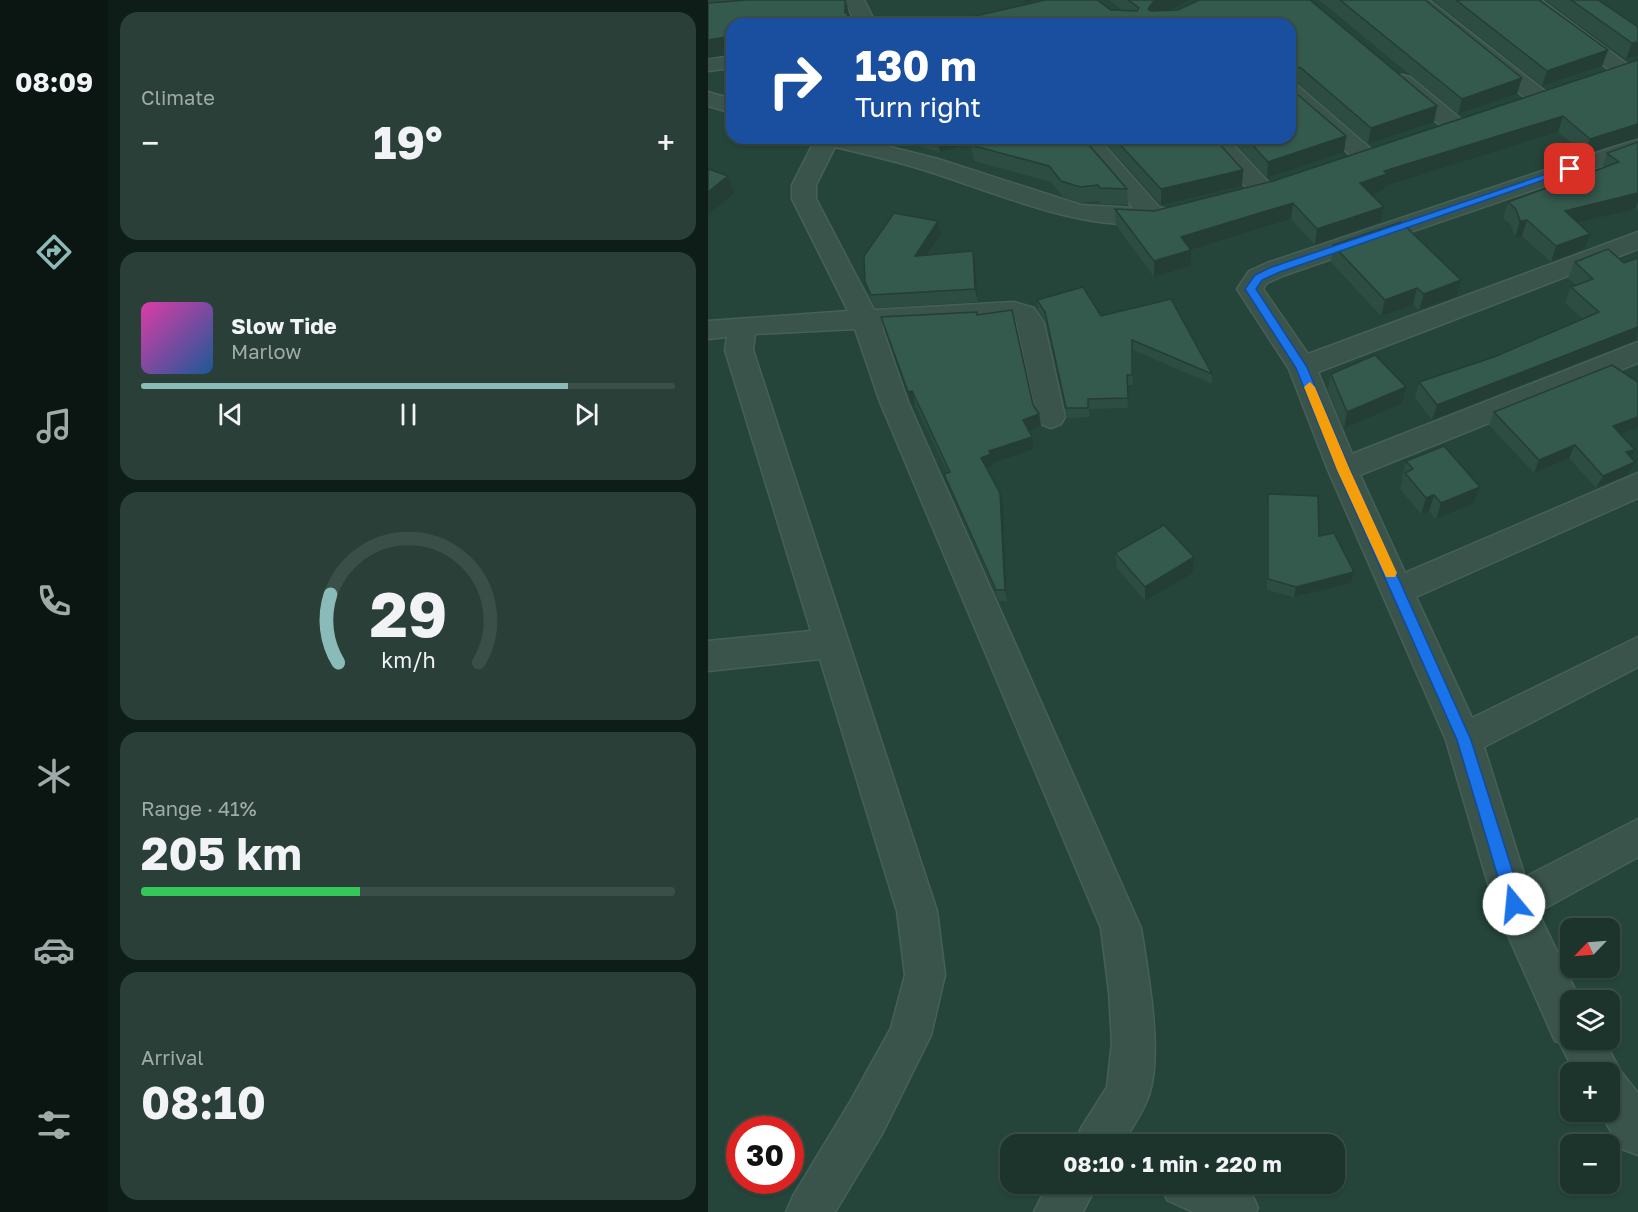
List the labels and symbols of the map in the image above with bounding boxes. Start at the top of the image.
pin [1544,143,1595,194]
position arrow [1482,872,1546,936]
north arrow [1560,918,1620,978]
speed limit sign: 30 [726,1116,804,1194]

